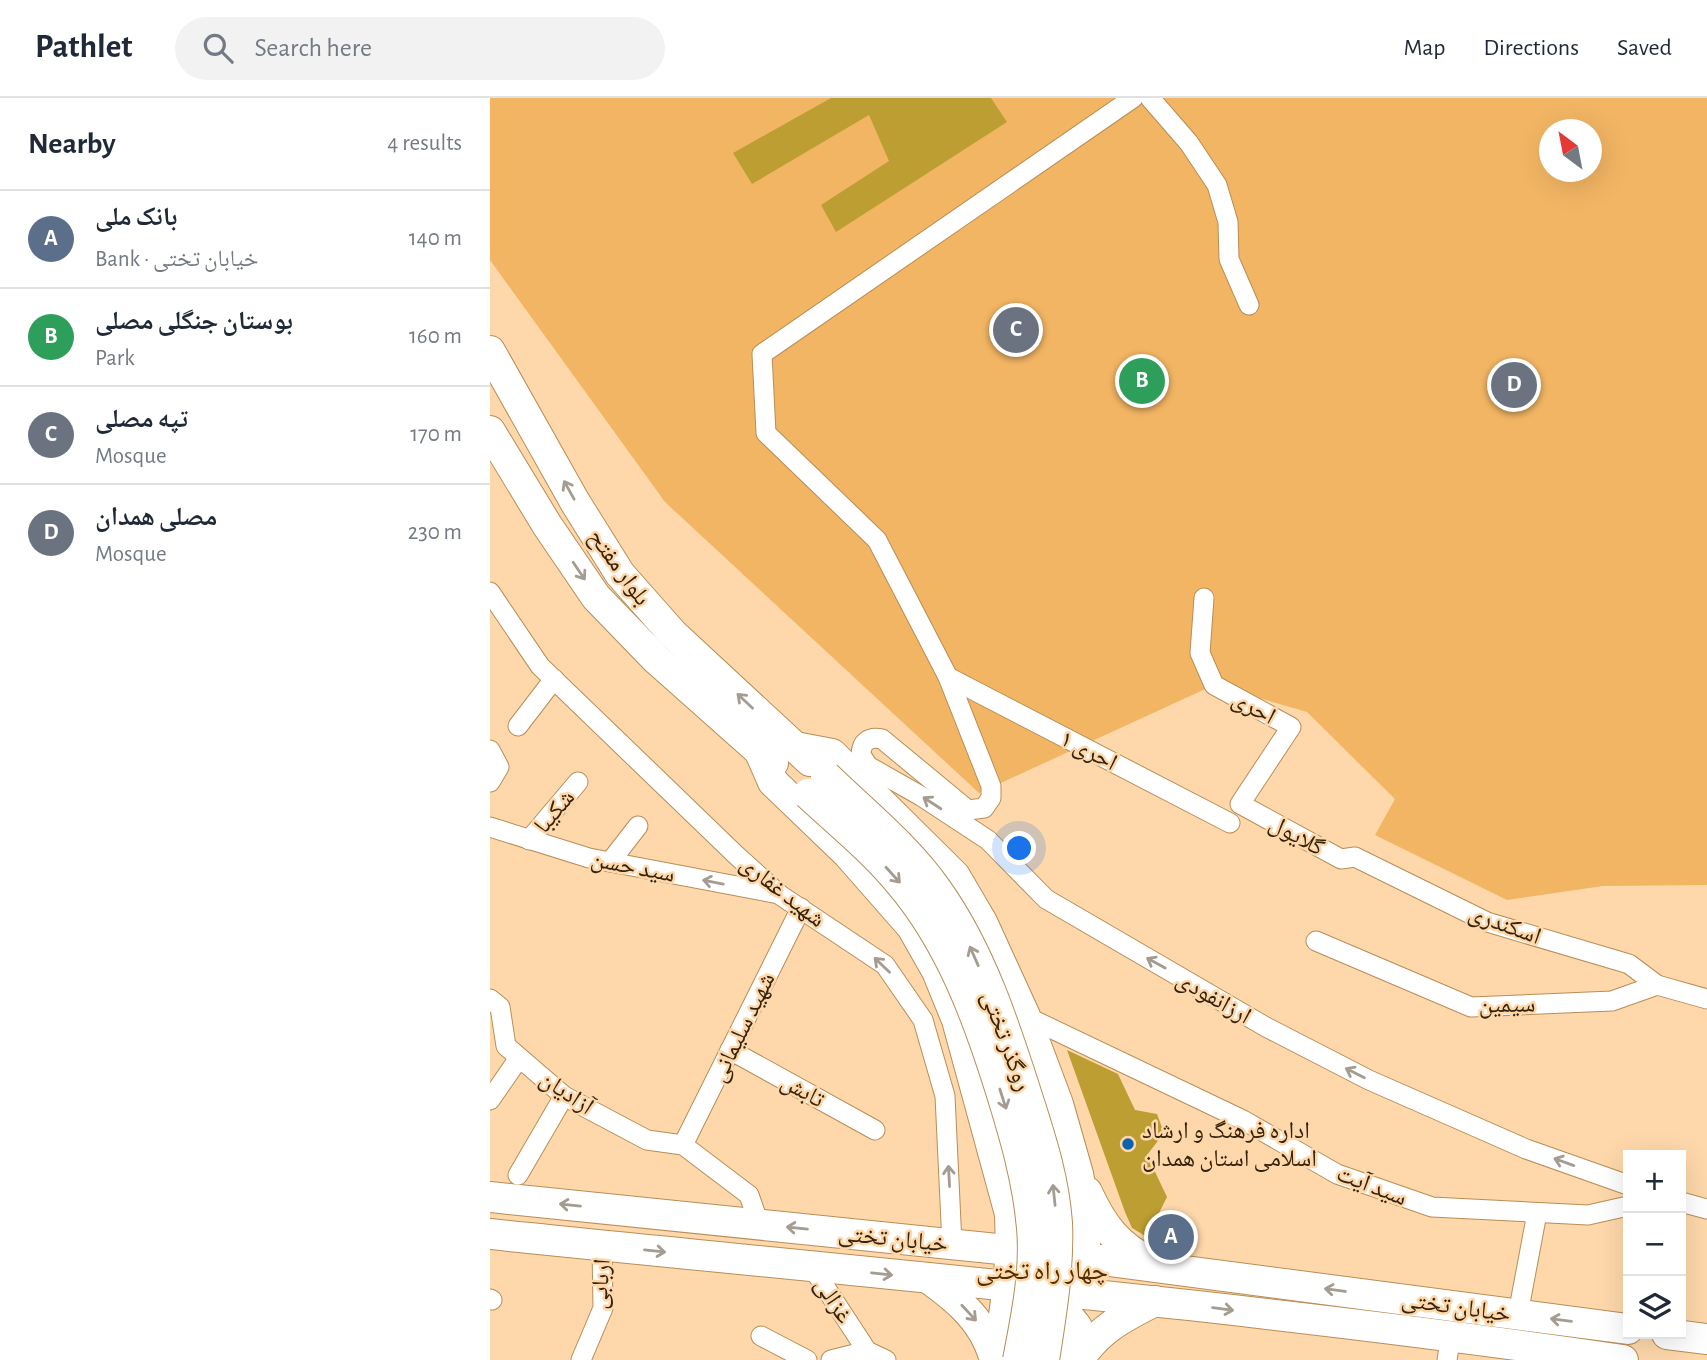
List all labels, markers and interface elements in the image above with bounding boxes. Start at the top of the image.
search box [175,17,665,80]
icon: search [199,29,237,67]
text: Pathlet [35,31,133,64]
text: Search here [255,35,372,61]
text: Map [1403,36,1445,60]
text: Directions [1483,36,1579,60]
text: Saved [1617,36,1672,60]
north arrow [1539,119,1602,182]
text: Nearby [28,129,116,159]
text: 4 results [387,132,462,155]
text: بانک ملی [95,204,177,230]
text: A [44,227,58,250]
text: 140 m [409,227,462,250]
text: Bank · خیابان تختی [95,248,258,271]
pin: C [993,304,1039,356]
text: بوستان جنگلی مصلی [95,308,293,334]
text: B [44,325,58,348]
text: 160 m [409,325,462,348]
text: Park [95,347,135,370]
pin: B [1119,355,1165,407]
pin: D [1491,359,1537,411]
text: تپه مصلی [95,406,188,432]
text: C [45,423,57,446]
text: 170 m [410,423,462,446]
text: Mosque [95,445,167,468]
one-way arrow [562,481,576,501]
text: مصلی همدان [95,504,217,530]
text: D [43,521,59,544]
text: 230 m [408,521,462,544]
street label: بلوار مفتح [582,525,655,611]
text: Mosque [95,543,167,566]
one-way arrow [571,561,586,580]
street label: احری [1227,687,1279,730]
one-way arrow [737,692,754,709]
street label: احری ۱ [1056,727,1121,776]
street label: شکیبا [530,785,580,838]
one-way arrow [923,796,943,810]
street label: گلایول [1265,811,1328,861]
your location [1002,831,1036,865]
street label: سید حسن [589,847,677,888]
street label: شهید غفاری [735,851,829,933]
one-way arrow [885,866,901,884]
one-way arrow [702,874,725,888]
street label: اسکندری [1465,901,1544,950]
one-way arrow [967,946,980,968]
one-way arrow [1146,956,1166,970]
one-way arrow [874,957,891,974]
street label: ارزانفودی [1172,967,1255,1030]
street label: شهید سلیمانی [706,969,781,1086]
street label: روگذر تختی [976,988,1035,1095]
street label: سیمین [1478,993,1536,1018]
street label: آزادیان [535,1066,599,1121]
one-way arrow [1345,1066,1366,1079]
street label: تابش [776,1069,828,1113]
one-way arrow [998,1088,1011,1110]
place label: اداره فرهنگ و ارشاد اسلامی استان همدان [1142,1119,1317,1172]
marker: اداره فرهنگ و ارشاد اسلامی استان همدان [1120,1136,1136,1152]
map controls [1623,1150,1686,1339]
button: + [1623,1150,1686,1213]
one-way arrow [1554,1155,1576,1167]
street label: سید آیت [1333,1161,1410,1211]
one-way arrow [942,1165,955,1188]
one-way arrow [1047,1184,1060,1207]
one-way arrow [560,1199,582,1212]
pin: A [1148,1211,1194,1263]
button: − [1623,1213,1686,1276]
one-way arrow [786,1221,809,1234]
street label: خیابان تختی [837,1221,949,1258]
one-way arrow [644,1245,666,1258]
street label: اربابی [587,1258,616,1310]
district label: چهار راه تختی [976,1258,1108,1286]
one-way arrow [870,1267,893,1280]
street label: غزالی [809,1273,857,1328]
button: layers [1623,1276,1686,1339]
one-way arrow [1324,1283,1347,1296]
street label: خیابان تختی [1400,1287,1512,1328]
one-way arrow [1211,1302,1233,1315]
one-way arrow [961,1304,978,1321]
one-way arrow [1550,1313,1572,1326]

